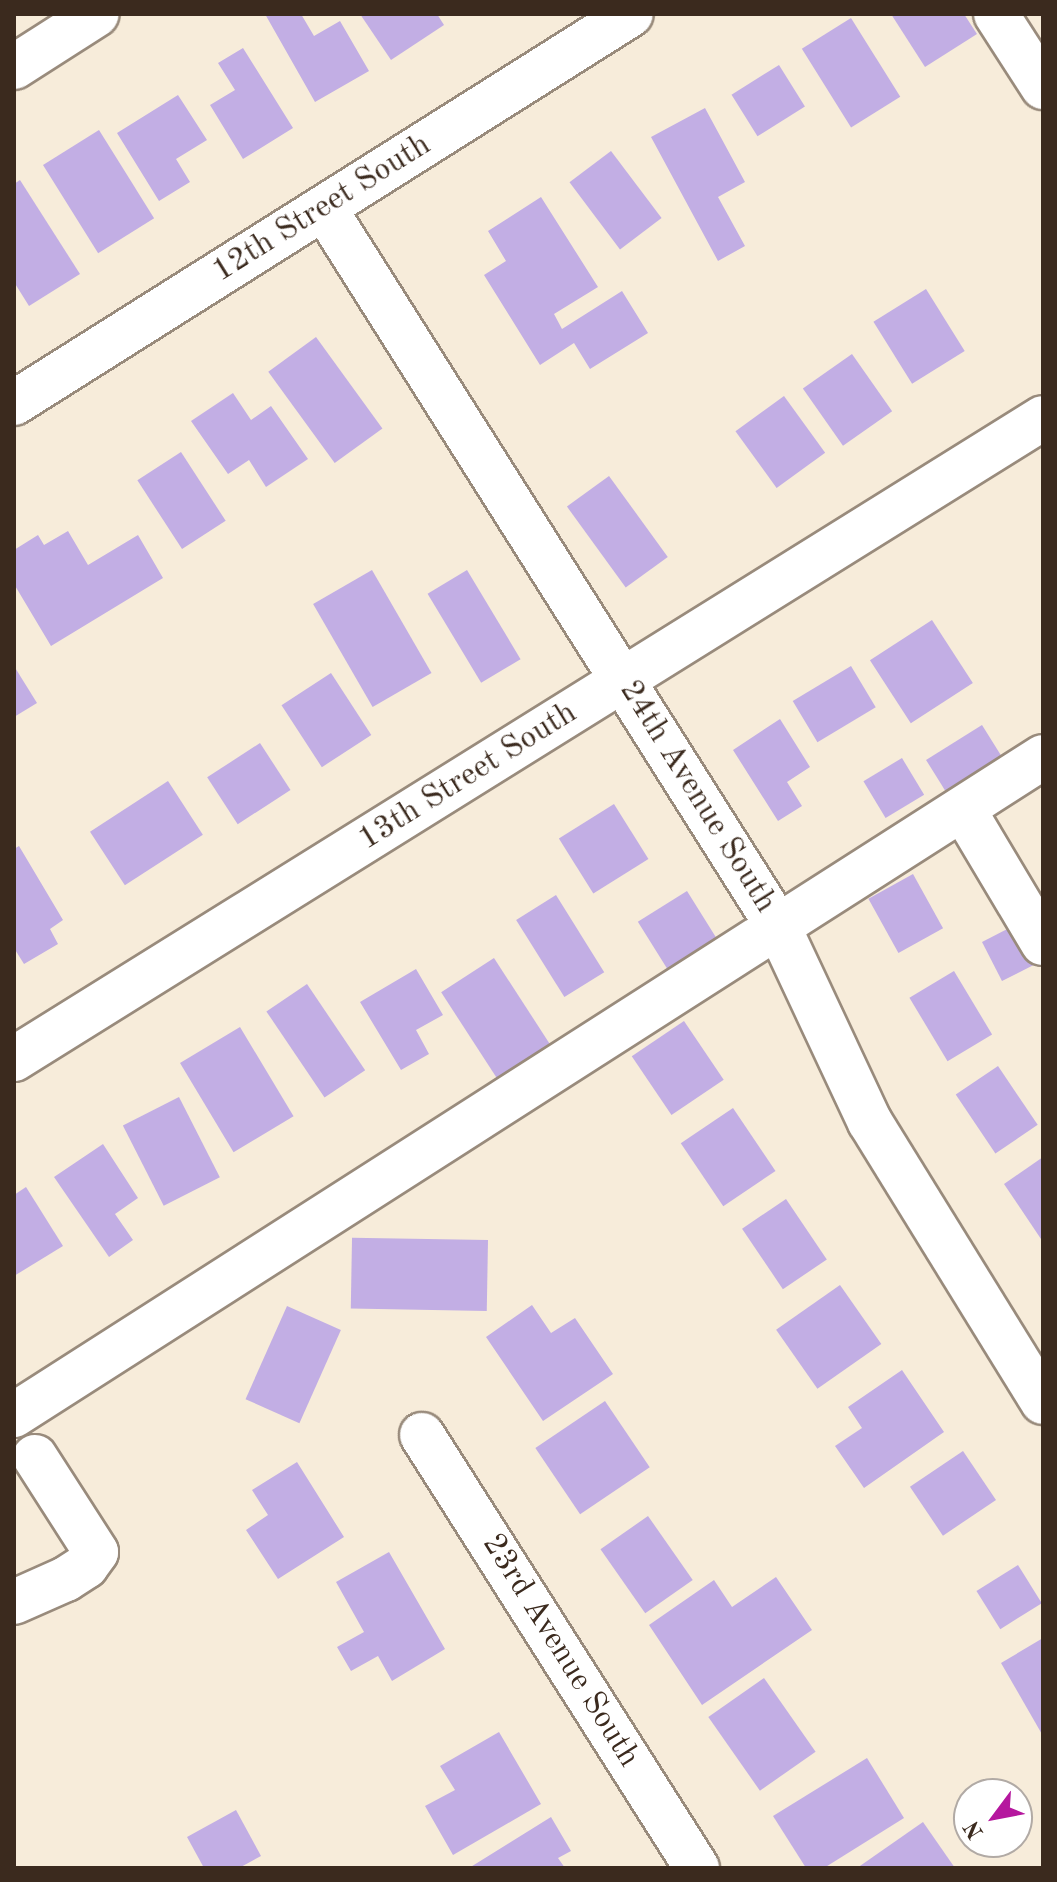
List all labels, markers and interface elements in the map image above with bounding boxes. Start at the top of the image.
street label: 12th Street South [206,127,438,291]
street label: 24th Avenue South [610,674,784,920]
street label: 13th Street South [352,695,584,859]
street label: 23rd Avenue South [473,1527,647,1775]
north arrow [953,1778,1033,1858]
text: N [961,1817,988,1843]

